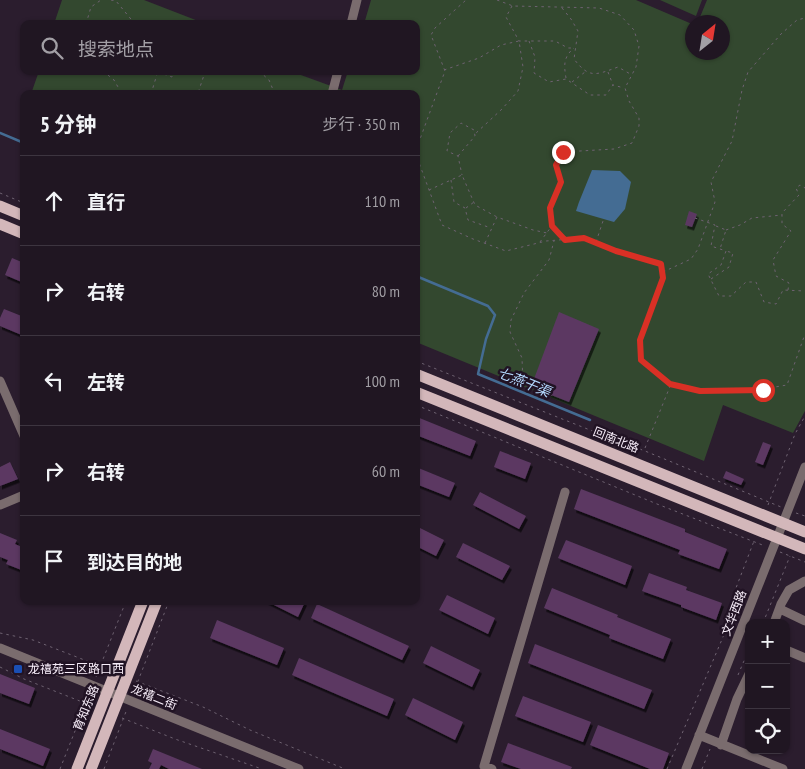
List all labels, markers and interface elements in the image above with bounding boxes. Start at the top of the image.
north arrow [685,15,730,60]
search box [20,20,420,75]
icon: search [38,34,66,62]
text: 搜索地点 [78,37,154,61]
text: 5 分钟 [40,111,96,138]
text: 步行 · 350 m [322,114,400,134]
route end [552,141,575,164]
icon: ahead [40,187,68,215]
text: 直行 [87,190,125,214]
text: 110 m [365,191,400,211]
icon: right [40,277,68,305]
text: 右转 [87,280,125,304]
text: 80 m [372,281,400,301]
water label: 七燕干渠 [495,363,555,402]
icon: left [40,367,68,395]
text: 左转 [87,370,125,394]
text: 100 m [365,371,400,391]
route start [752,379,775,402]
street label: 回南北路 [591,424,641,455]
icon: right [40,457,68,485]
text: 右转 [87,460,125,484]
text: 60 m [372,461,400,481]
icon: arrive [40,547,68,575]
text: 到达目的地 [87,550,182,574]
street label: 文华西路 [718,588,749,638]
map controls [745,619,790,754]
button: + [745,619,790,664]
place label: 龙禧苑三区路口西 [28,661,124,676]
marker: 龙禧苑三区路口西 [12,663,24,675]
button: − [745,664,790,709]
street label: 龙禧二街 [129,681,179,712]
street label: 育知东路 [70,683,101,733]
button: locate [745,709,790,754]

